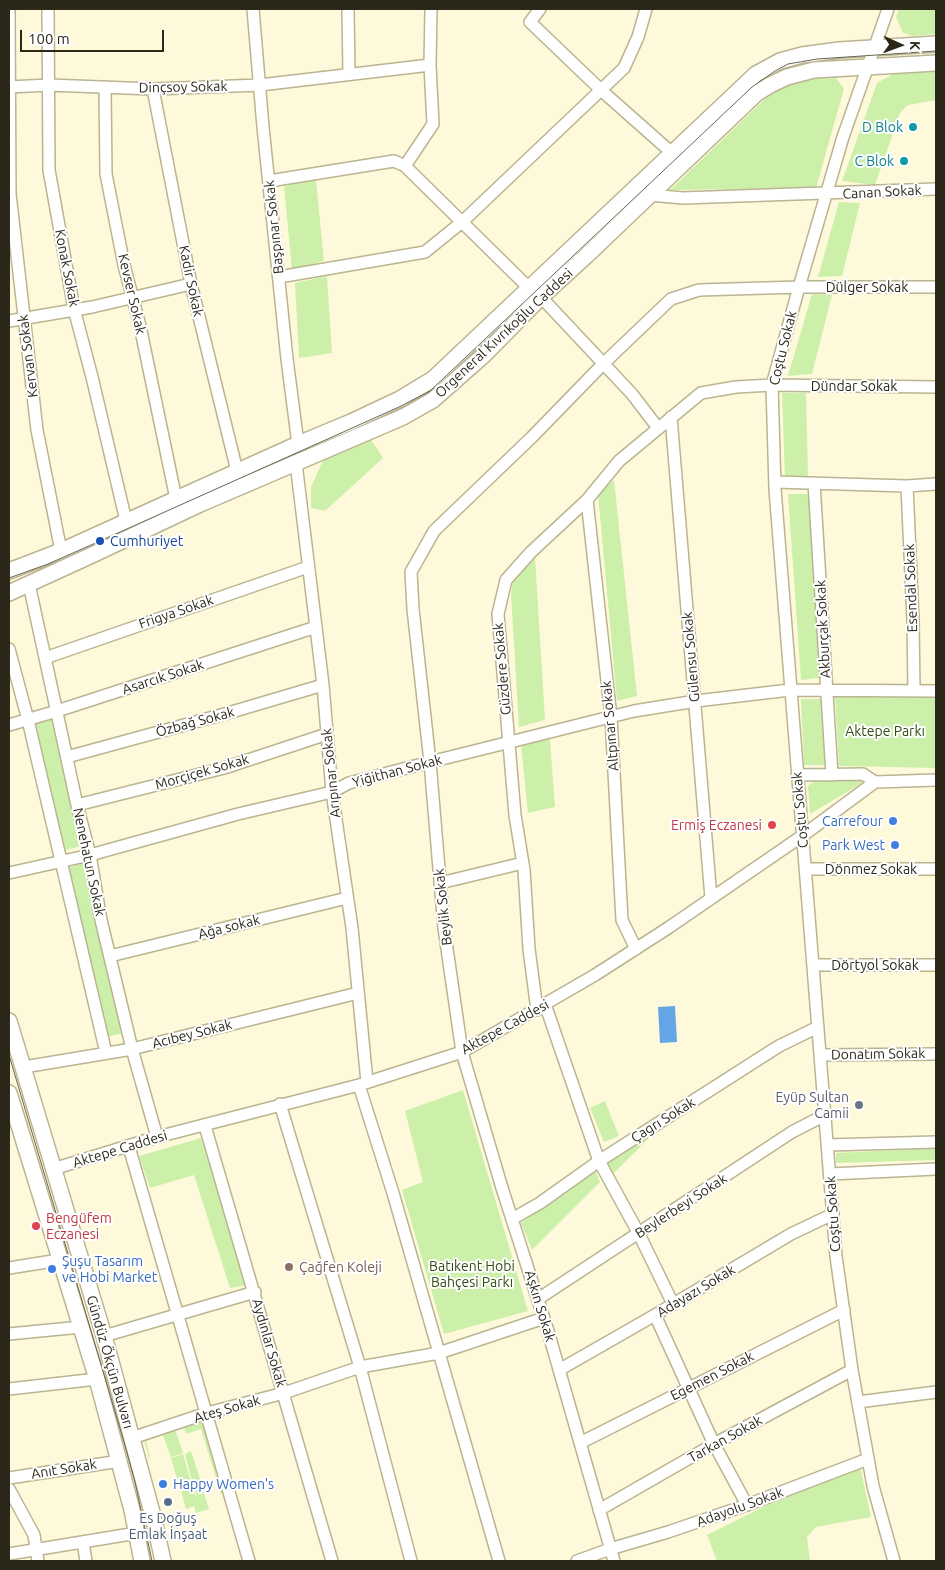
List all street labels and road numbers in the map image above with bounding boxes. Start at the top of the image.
street label: Dinçsoy Sokak [138,78,228,96]
street label: Başpınar Sokak [261,179,287,275]
street label: Canan Sokak [842,182,922,202]
street label: Konak Sokak [51,228,83,308]
street label: Kadir Sokak [175,244,207,318]
street label: Kevser Sokak [115,252,149,336]
street label: Orgeneral Kıvrıkoğlu Caddesi [432,265,576,401]
street label: Dülger Sokak [826,279,908,295]
street label: Coştu Sokak [766,309,800,387]
street label: Kervan Sokak [15,313,41,399]
street label: Dündar Sokak [811,378,897,394]
street label: Esendal Sokak [901,543,921,633]
street label: Akburçak Sokak [812,579,834,679]
street label: Frigya Sokak [136,591,216,633]
street label: Gülensu Sokak [679,611,703,703]
street label: Güzdere Sokak [490,622,514,716]
street label: Asarcık Sokak [120,656,206,698]
street label: Altpınar Sokak [598,680,622,772]
street label: Özbağ Sokak [154,703,236,741]
street label: Arıpınar Sokak [318,727,344,819]
street label: Morçiçek Sokak [153,751,251,793]
street label: Yiğithan Sokak [350,751,444,791]
street label: Coştu Sokak [788,771,812,849]
street label: Nenehatun Sokak [69,806,109,918]
street label: Dönmez Sokak [825,861,917,877]
street label: Beylik Sokak [431,868,455,946]
street label: Ağa sokak [196,911,262,943]
street label: Dörtyol Sokak [831,957,919,973]
street label: Aktepe Caddesi [458,996,552,1058]
street label: Acıbey Sokak [150,1016,234,1052]
street label: Donatım Sokak [831,1045,925,1063]
street label: Çagrı Sokak [628,1094,698,1146]
street label: Aktepe Caddesi [71,1127,169,1171]
street label: Beylerbeyi Sokak [632,1170,730,1242]
street label: Coştu Sokak [822,1175,844,1253]
street label: Adayazı Sokak [654,1261,738,1321]
street label: Aşkın Sokak [521,1268,559,1344]
street label: Gündüz Ökçün Bulvarı [83,1293,137,1431]
street label: Aydınlar Sokak [248,1297,290,1389]
street label: Egemen Sokak [668,1348,756,1404]
street label: Ateş Sokak [192,1391,262,1427]
street label: Tarkan Sokak [685,1412,765,1466]
street label: Anıt Sokak [30,1456,98,1482]
street label: Adayolu Sokak [694,1484,786,1530]

